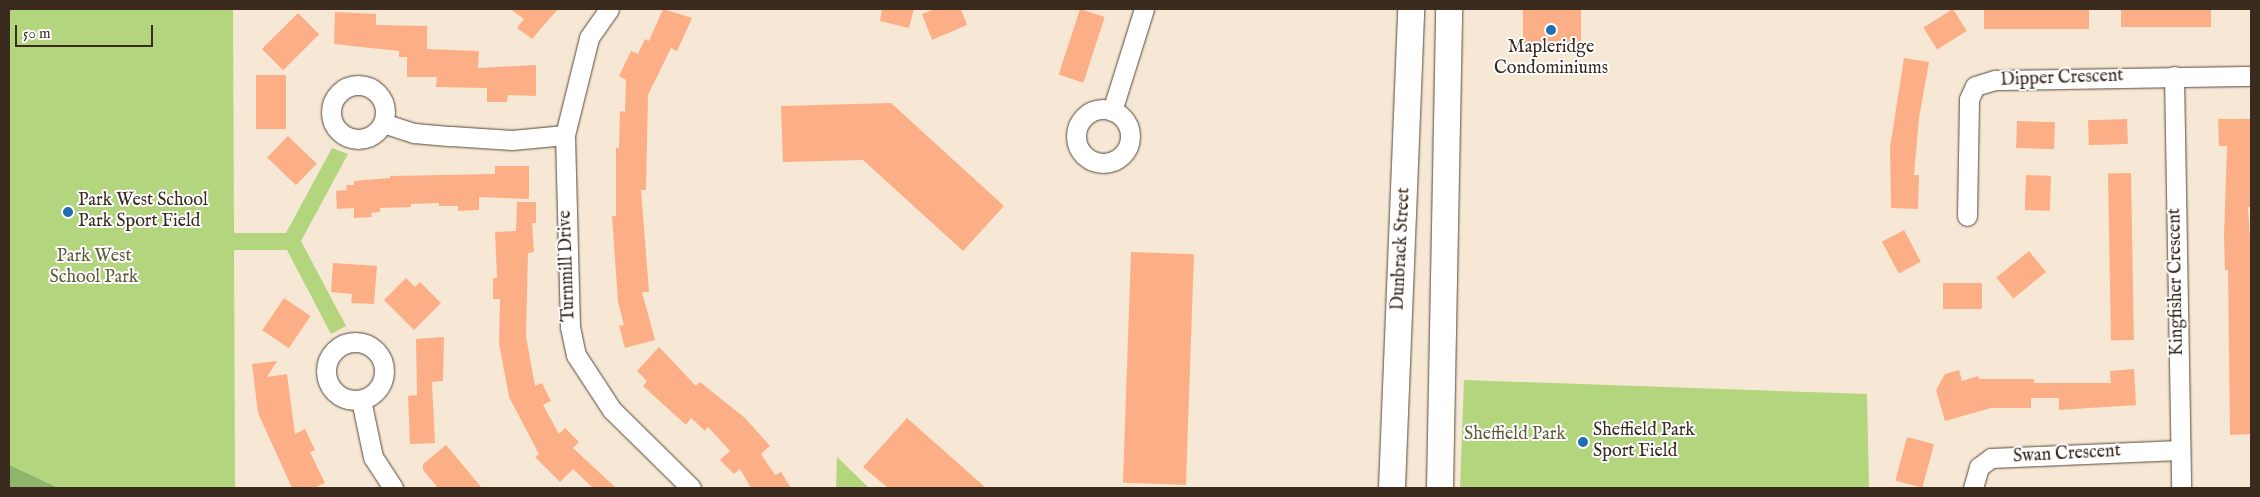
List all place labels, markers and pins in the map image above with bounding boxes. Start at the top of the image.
marker: Mapleridge Condominiums [1545,24,1557,36]
place label: Mapleridge Condominiums [1494,38,1608,80]
place label: Park West School Park Sport Field [78,191,208,233]
marker: Park West School Park Sport Field [62,206,74,218]
place label: Sheffield Park Sport Field [1593,421,1695,464]
marker: Sheffield Park Sport Field [1577,436,1589,448]

